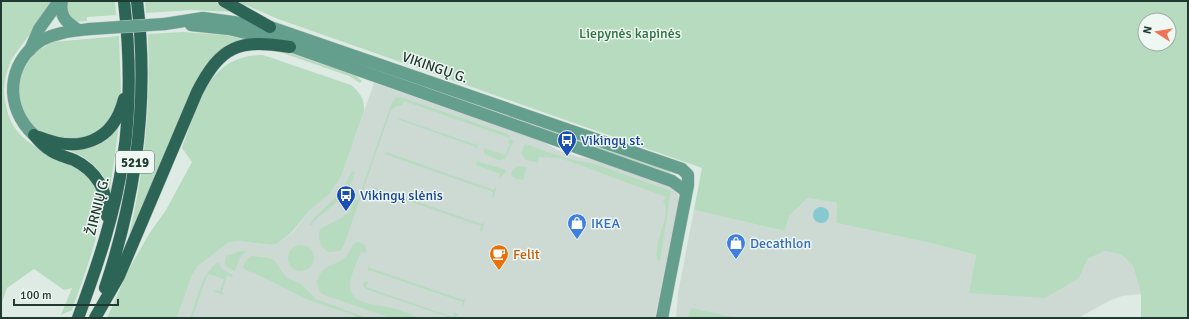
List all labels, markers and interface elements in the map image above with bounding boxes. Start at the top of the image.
north arrow [1137,12,1177,52]
park label: Liepynės kapinės [579,25,681,42]
text: N [1141,25,1155,35]
street label: VIKINGŲ G. [400,48,470,87]
bus stop icon: Vikingų st. [556,129,578,157]
place label: Vikingų st. [581,132,644,149]
road number: 5219 [116,151,154,173]
street label: ŽIRNIŲ G. [82,175,113,237]
bus stop icon: Vikingų slėnis [335,184,357,212]
place label: Vikingų slėnis [360,187,443,204]
shop icon: IKEA [566,212,588,240]
place label: IKEA [591,215,620,232]
shop icon: Decathlon [725,232,747,260]
place label: Decathlon [750,235,811,252]
cafe icon: Felit [488,243,510,271]
place label: Felit [513,246,540,263]
scale bar [14,281,118,307]
text: 100 m [20,288,52,303]

